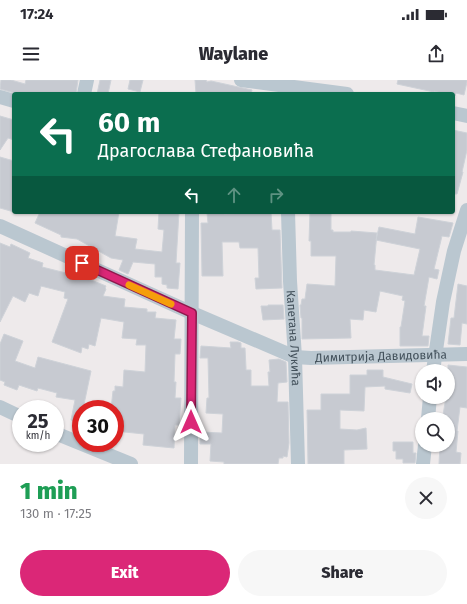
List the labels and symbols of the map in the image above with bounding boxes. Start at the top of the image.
pin [65,246,99,280]
street label: Капетана Лукића [284,289,303,386]
street label: Димитрија Давидовића [314,348,447,365]
speed limit sign: 30 [72,400,124,452]
position arrow [170,401,212,443]

